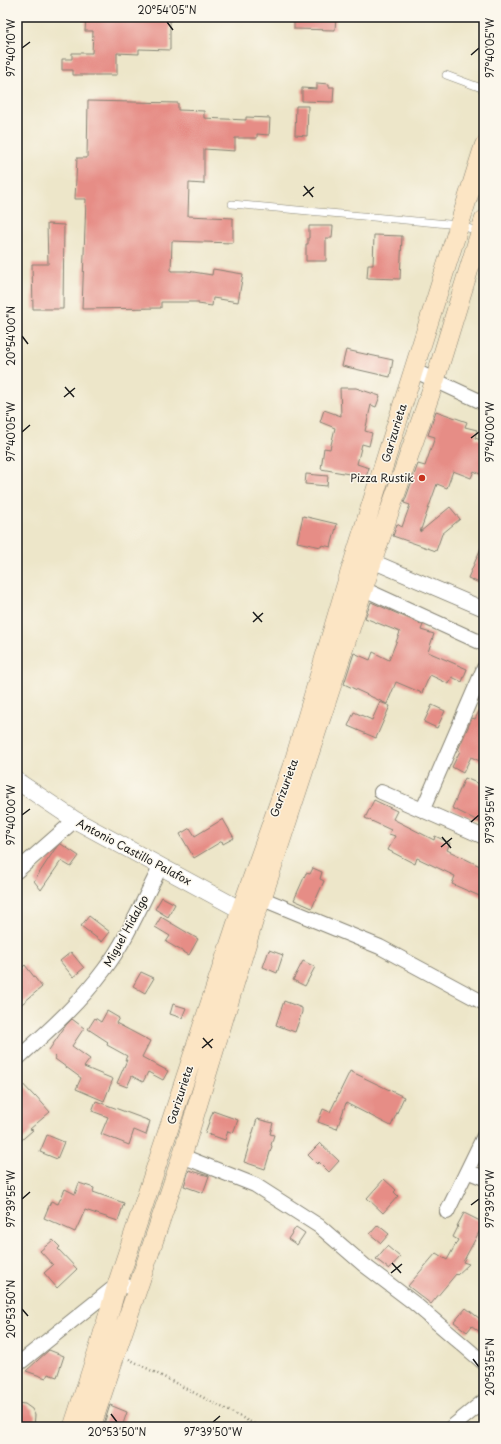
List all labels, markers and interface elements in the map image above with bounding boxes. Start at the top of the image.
text: 20°54'05"N [137,2,197,17]
text: 97°40'05"W [482,17,497,78]
text: 97°40'10"W [3,18,18,77]
text: 20°54'00"N [3,306,18,366]
street label: Garizurieta [376,400,411,464]
text: 97°40'05"W [3,401,18,462]
text: 97°40'00"W [482,401,497,462]
place label: Pizza Rustik [350,469,414,486]
marker: Pizza Rustik [417,473,427,483]
street label: Garizurieta [265,756,302,819]
text: 97°40'00"W [3,784,18,845]
text: 97°39'55"W [482,785,497,844]
street label: Antonio Castillo Palafox [74,814,195,889]
street label: Miguel Hidalgo [99,892,152,970]
street label: Garizurieta [162,1062,197,1126]
text: 97°39'55"W [3,1169,18,1228]
text: 97°39'50"W [482,1169,497,1228]
text: 20°53'50"N [3,1279,18,1338]
text: 20°53'55"N [482,1338,497,1396]
text: 20°53'50"N [88,1424,147,1439]
text: 97°39'50"W [184,1424,243,1439]

